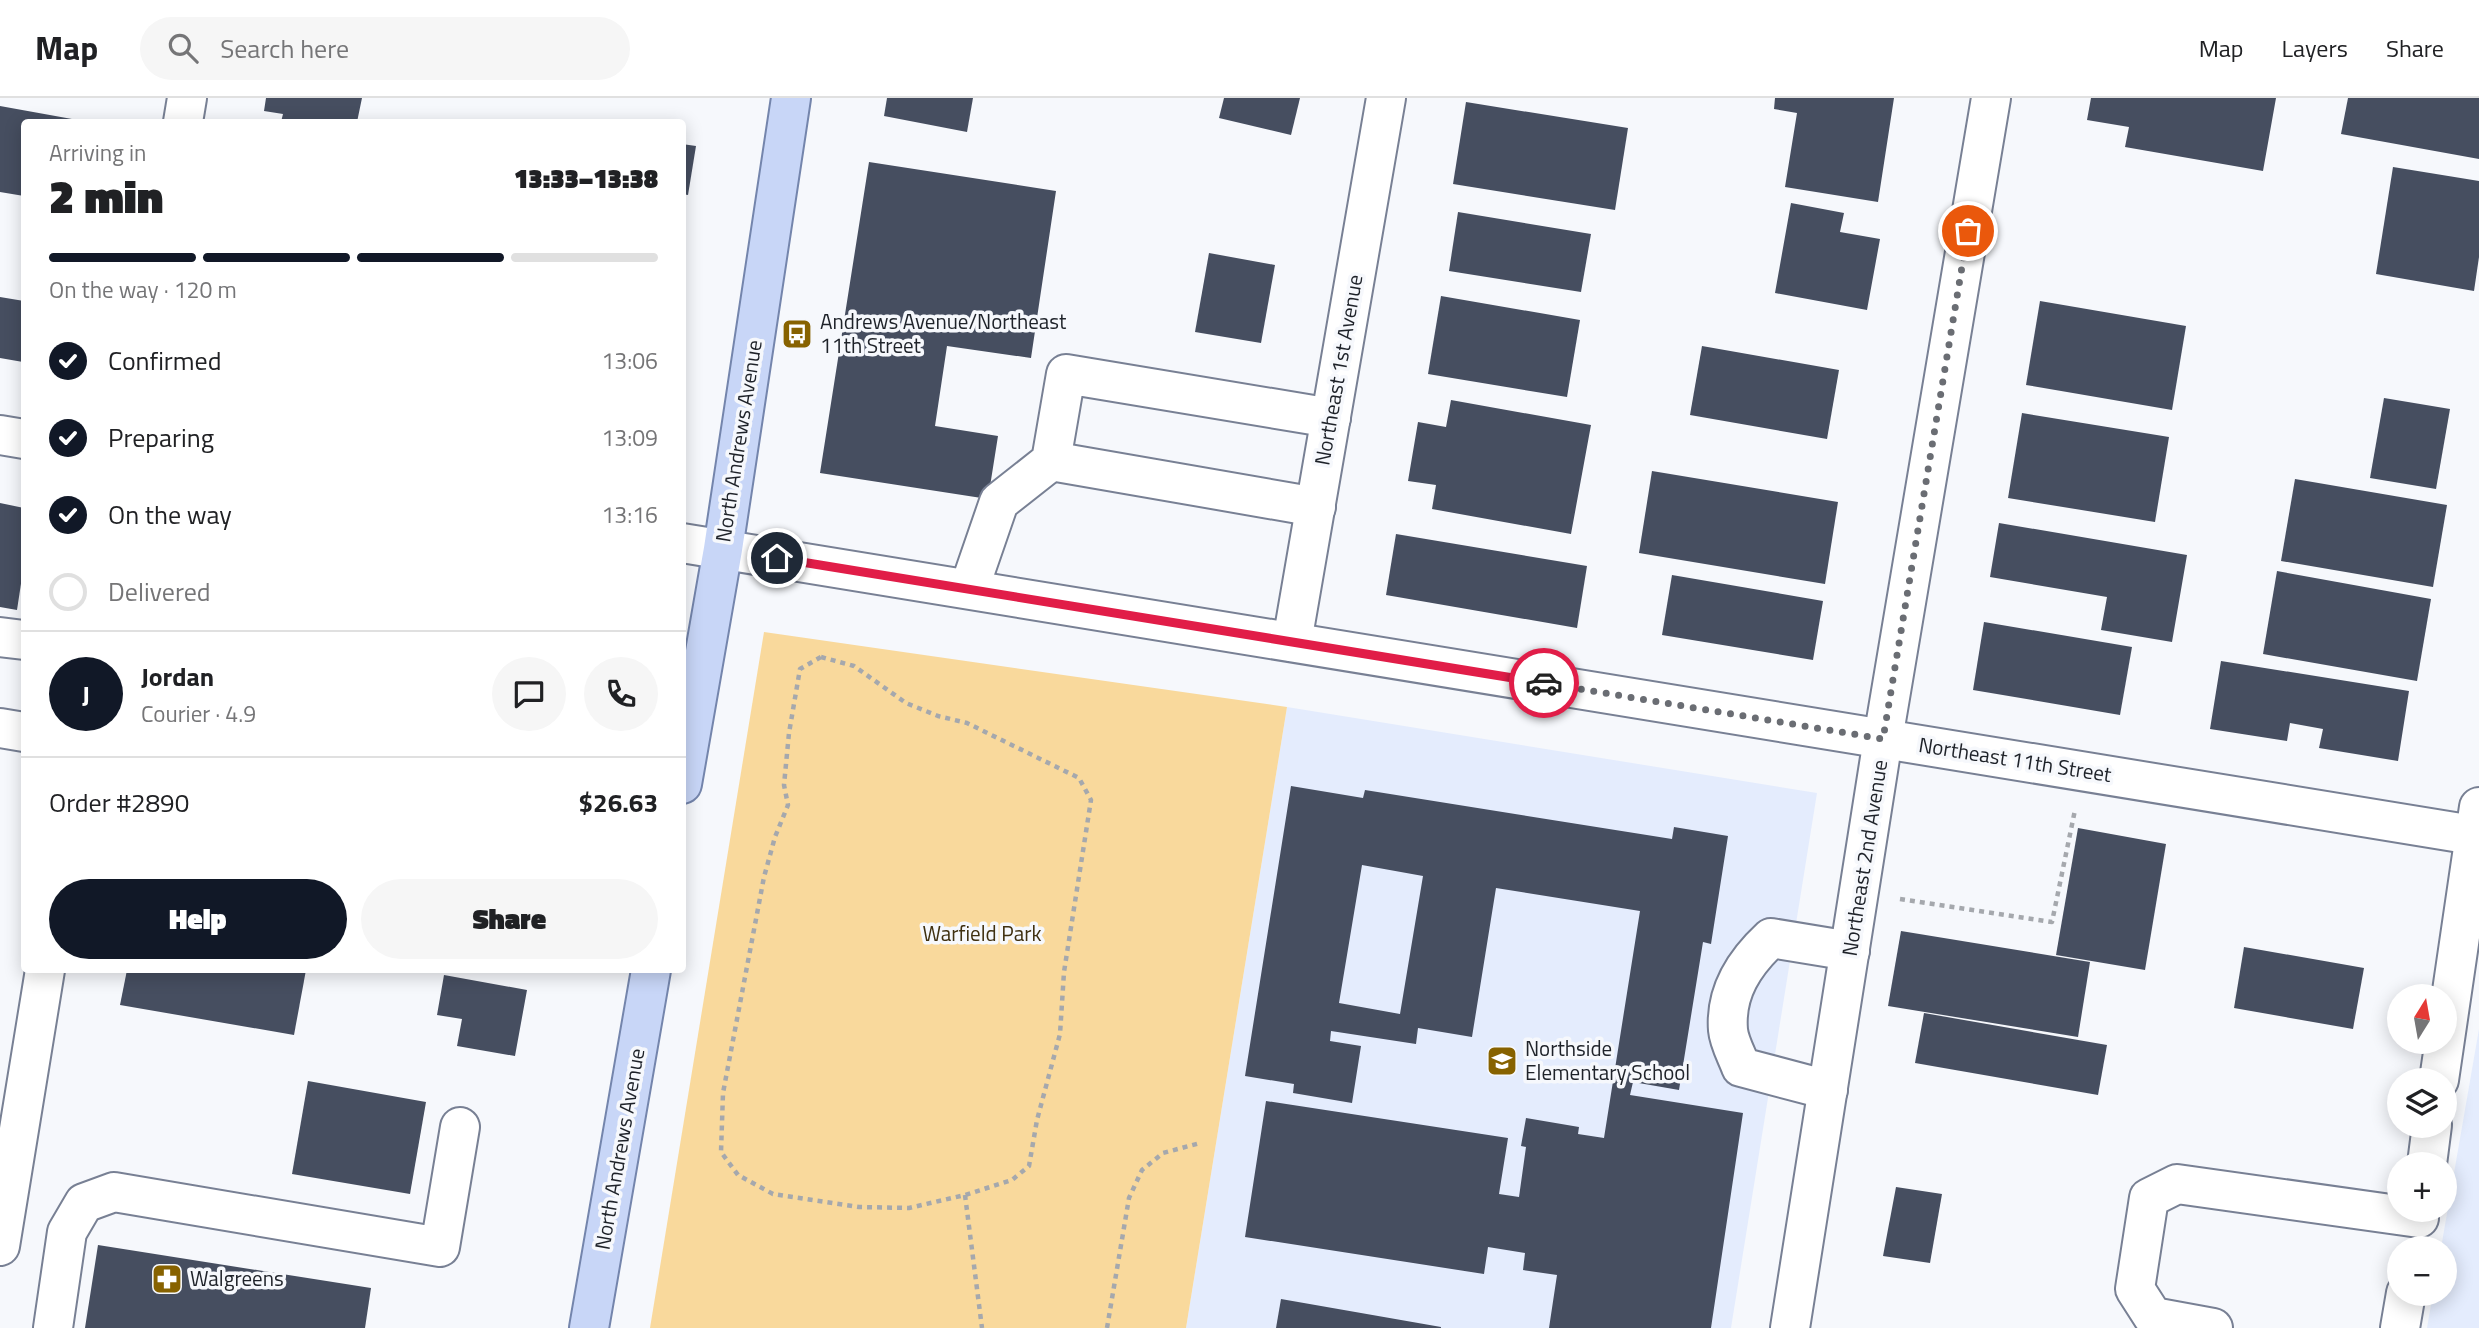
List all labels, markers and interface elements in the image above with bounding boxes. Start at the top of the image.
search box [140,17,630,80]
text: Map [35,23,98,73]
icon: search [164,29,202,67]
text: Search here [220,29,349,68]
text: Map [2199,30,2244,66]
text: Layers [2282,30,2348,66]
text: Share [2386,30,2444,66]
text: Arriving in [49,135,146,170]
text: 13:33–13:38 [514,159,658,198]
text: 2 min [49,161,163,231]
pin [1938,201,1998,261]
icon: bag [1949,212,1987,250]
text: On the way · 120 m [49,272,237,307]
street label: Northeast 1st Avenue [1305,272,1371,468]
place label: Andrews Avenue/Northeast 11th Street [820,305,1067,361]
bus stop icon: Andrews Avenue/Northeast 11th Street [780,317,814,351]
street label: North Andrews Avenue [706,338,770,544]
text: Confirmed [108,341,222,380]
icon: check [49,342,87,380]
text: 13:06 [601,343,658,378]
text: Preparing [108,418,214,457]
icon: check [49,419,87,457]
text: 13:09 [601,420,658,455]
text: On the way [108,495,232,534]
icon: check [49,496,87,534]
text: 13:16 [601,497,658,532]
pin [747,528,807,588]
icon: home [758,539,796,577]
text: Delivered [108,572,211,611]
courier [1509,648,1579,718]
text: Jordan [141,657,214,696]
button: chat [492,657,566,731]
button: phone [584,657,658,731]
icon: car [1525,664,1563,702]
text: J [82,675,90,714]
text: Courier · 4.9 [141,696,256,731]
street label: Northeast 11th Street [1916,728,2115,790]
street label: Northeast 2nd Avenue [1833,757,1895,958]
text: Order #2890 [49,783,189,822]
text: $26.63 [579,783,658,822]
button: Help [49,879,347,959]
button: Share [361,879,658,959]
park label: Warfield Park [922,917,1042,949]
north arrow [2387,984,2457,1054]
map controls [2387,984,2457,1306]
place label: Northside Elementary School [1525,1032,1690,1088]
school or university icon: Northside Elementary School [1485,1044,1519,1078]
street label: North Andrews Avenue [586,1046,652,1252]
button: layers [2387,1068,2457,1138]
button: + [2387,1152,2457,1222]
button: − [2387,1236,2457,1306]
pharmacy icon: Walgreens [150,1262,184,1296]
place label: Walgreens [190,1262,284,1294]

